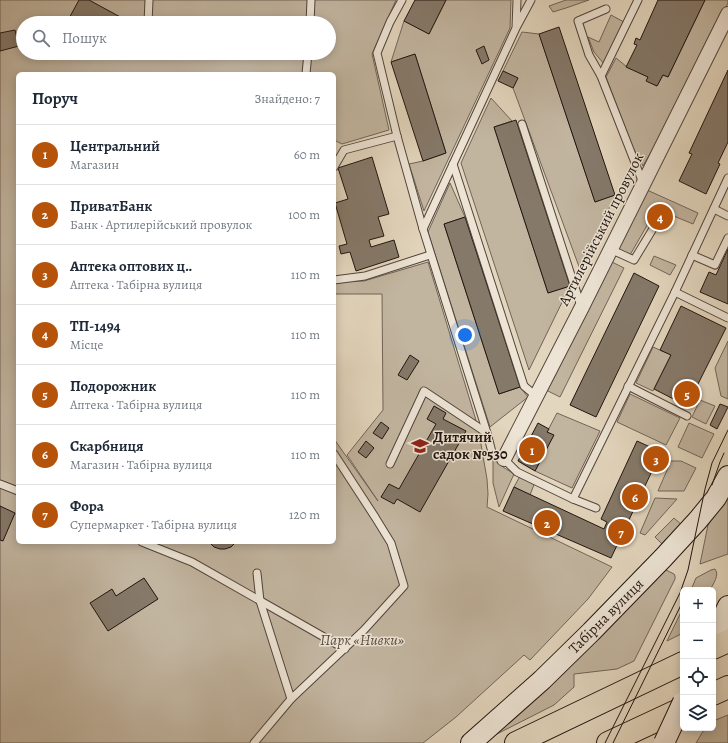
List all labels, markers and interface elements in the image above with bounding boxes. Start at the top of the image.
search box [16,16,336,60]
icon: search [30,27,52,49]
text: Пошук [62,28,107,48]
text: Поруч [32,87,78,110]
text: Знайдено: 7 [255,90,320,107]
text: Центральний [70,136,160,156]
text: 1 [43,146,47,163]
text: 60 m [294,146,320,163]
street label: Артилерійський провулок [553,149,648,310]
text: Магазин [70,156,119,173]
text: ПриватБанк [70,196,152,216]
pin: 4 [647,202,673,232]
text: 2 [42,206,48,223]
text: 100 m [288,206,320,223]
text: Банк · Артилерійський провулок [70,216,252,233]
text: Аптека оптових ц‥ [70,256,192,276]
text: 3 [42,266,48,283]
text: 110 m [291,266,320,283]
text: Аптека · Табірна вулиця [70,276,202,293]
text: ТП-1494 [70,316,121,336]
your location [455,325,475,345]
text: 4 [42,326,48,343]
text: 110 m [291,326,320,343]
text: Місце [70,336,103,353]
text: Подорожник [70,376,156,396]
pin: 5 [674,379,700,409]
text: 5 [42,386,48,403]
text: 110 m [291,386,320,403]
text: Аптека · Табірна вулиця [70,396,202,413]
place label: Дитячий садок №530 [433,427,508,464]
pin: 1 [519,435,545,465]
text: Скарбниця [70,436,144,456]
school or university icon: Дитячий садок №530 [410,436,430,456]
pin: 3 [643,444,669,474]
text: 6 [42,446,48,463]
text: 110 m [291,446,320,463]
text: Магазин · Табірна вулиця [70,456,212,473]
pin: 6 [622,482,648,512]
text: Фора [70,496,104,516]
text: 7 [42,506,48,523]
text: 120 m [289,506,320,523]
pin: 2 [534,508,560,538]
text: Супермаркет · Табірна вулиця [70,516,237,533]
pin: 7 [608,517,634,547]
street label: Табірна вулиця [564,574,648,658]
map controls [680,587,716,731]
button: + [680,587,716,623]
button: − [680,623,716,659]
park label: Парк «Нивки» [320,630,404,650]
button: locate [680,659,716,695]
button: layers [680,695,716,731]

